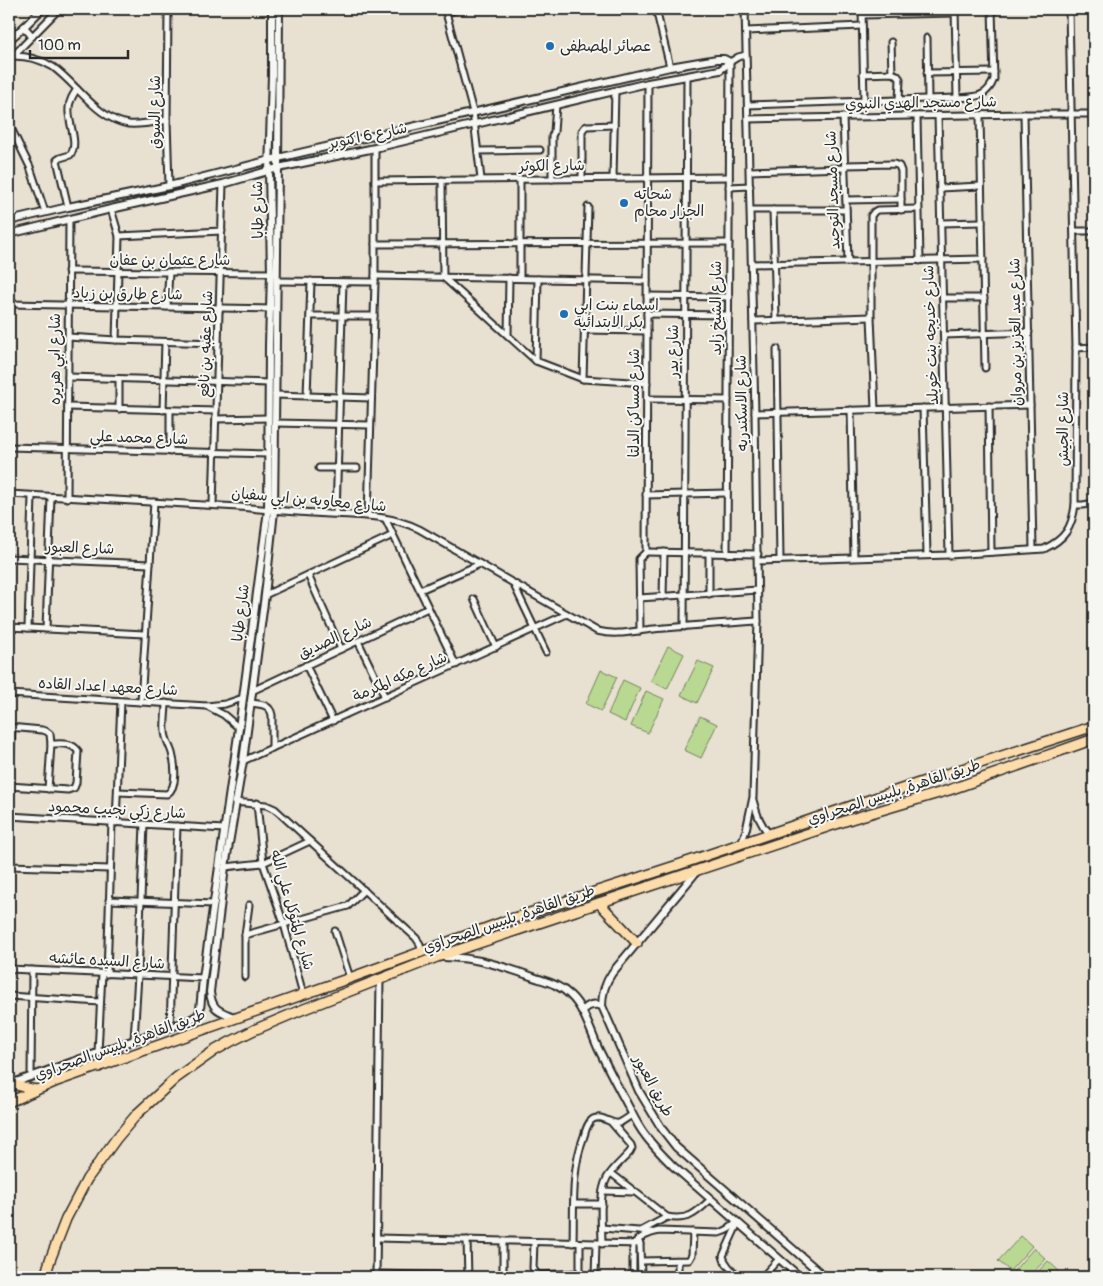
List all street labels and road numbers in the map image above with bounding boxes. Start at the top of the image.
street label: شارع السوق [146,75,165,149]
street label: شارع مسجد الهدي النبوي [845,92,997,115]
street label: شارع 6 اكتوبر [325,118,409,154]
street label: شارع مسجد التوحيد [821,130,845,250]
street label: شارع الكوثر [517,156,585,176]
street label: شارع طابا [248,181,268,239]
street label: شارع عثمان بن عفان [110,251,230,270]
street label: شارع عبد العزيز بن مروان [1005,258,1027,406]
street label: شارع الشيخ زايد [707,261,726,355]
street label: شارع خديجه بنت خويلد [919,265,943,405]
street label: شارع طارق بن زياد [73,284,183,304]
street label: شارع عقبه بن نافع [195,290,218,398]
street label: شارع ابي هريره [46,313,68,405]
street label: شارع بدر [664,324,683,379]
street label: شارع مساكن الدلتا [625,348,644,458]
street label: شارع الاسكندريه [732,355,752,451]
street label: شارع الجيش [1054,391,1073,467]
street label: شارع محمد علي [89,427,189,452]
street label: شارع معاويه بن ابي سفيان [230,484,387,519]
street label: شارع العبور [44,537,115,559]
street label: شارع طابا [228,583,254,643]
street label: شارع الصديق [295,613,375,663]
street label: شارع مكه المكرمة [350,648,450,706]
street label: شارع معهد اعداد القاده [38,674,178,700]
street label: طريق القاهرة, بلبيس الصحراوي [805,755,983,830]
street label: شارع زكي نجيب محمود [48,797,186,826]
street label: شارع المتوكل علي الله [263,848,318,973]
street label: طريق القاهرة, بلبيس الصحراوي [421,881,598,958]
street label: شارع السيده عائشه [49,948,165,974]
street label: طريق القاهرة, بلبيس الصحراوي [32,1005,208,1086]
street label: طريق العبور [628,1051,677,1120]

